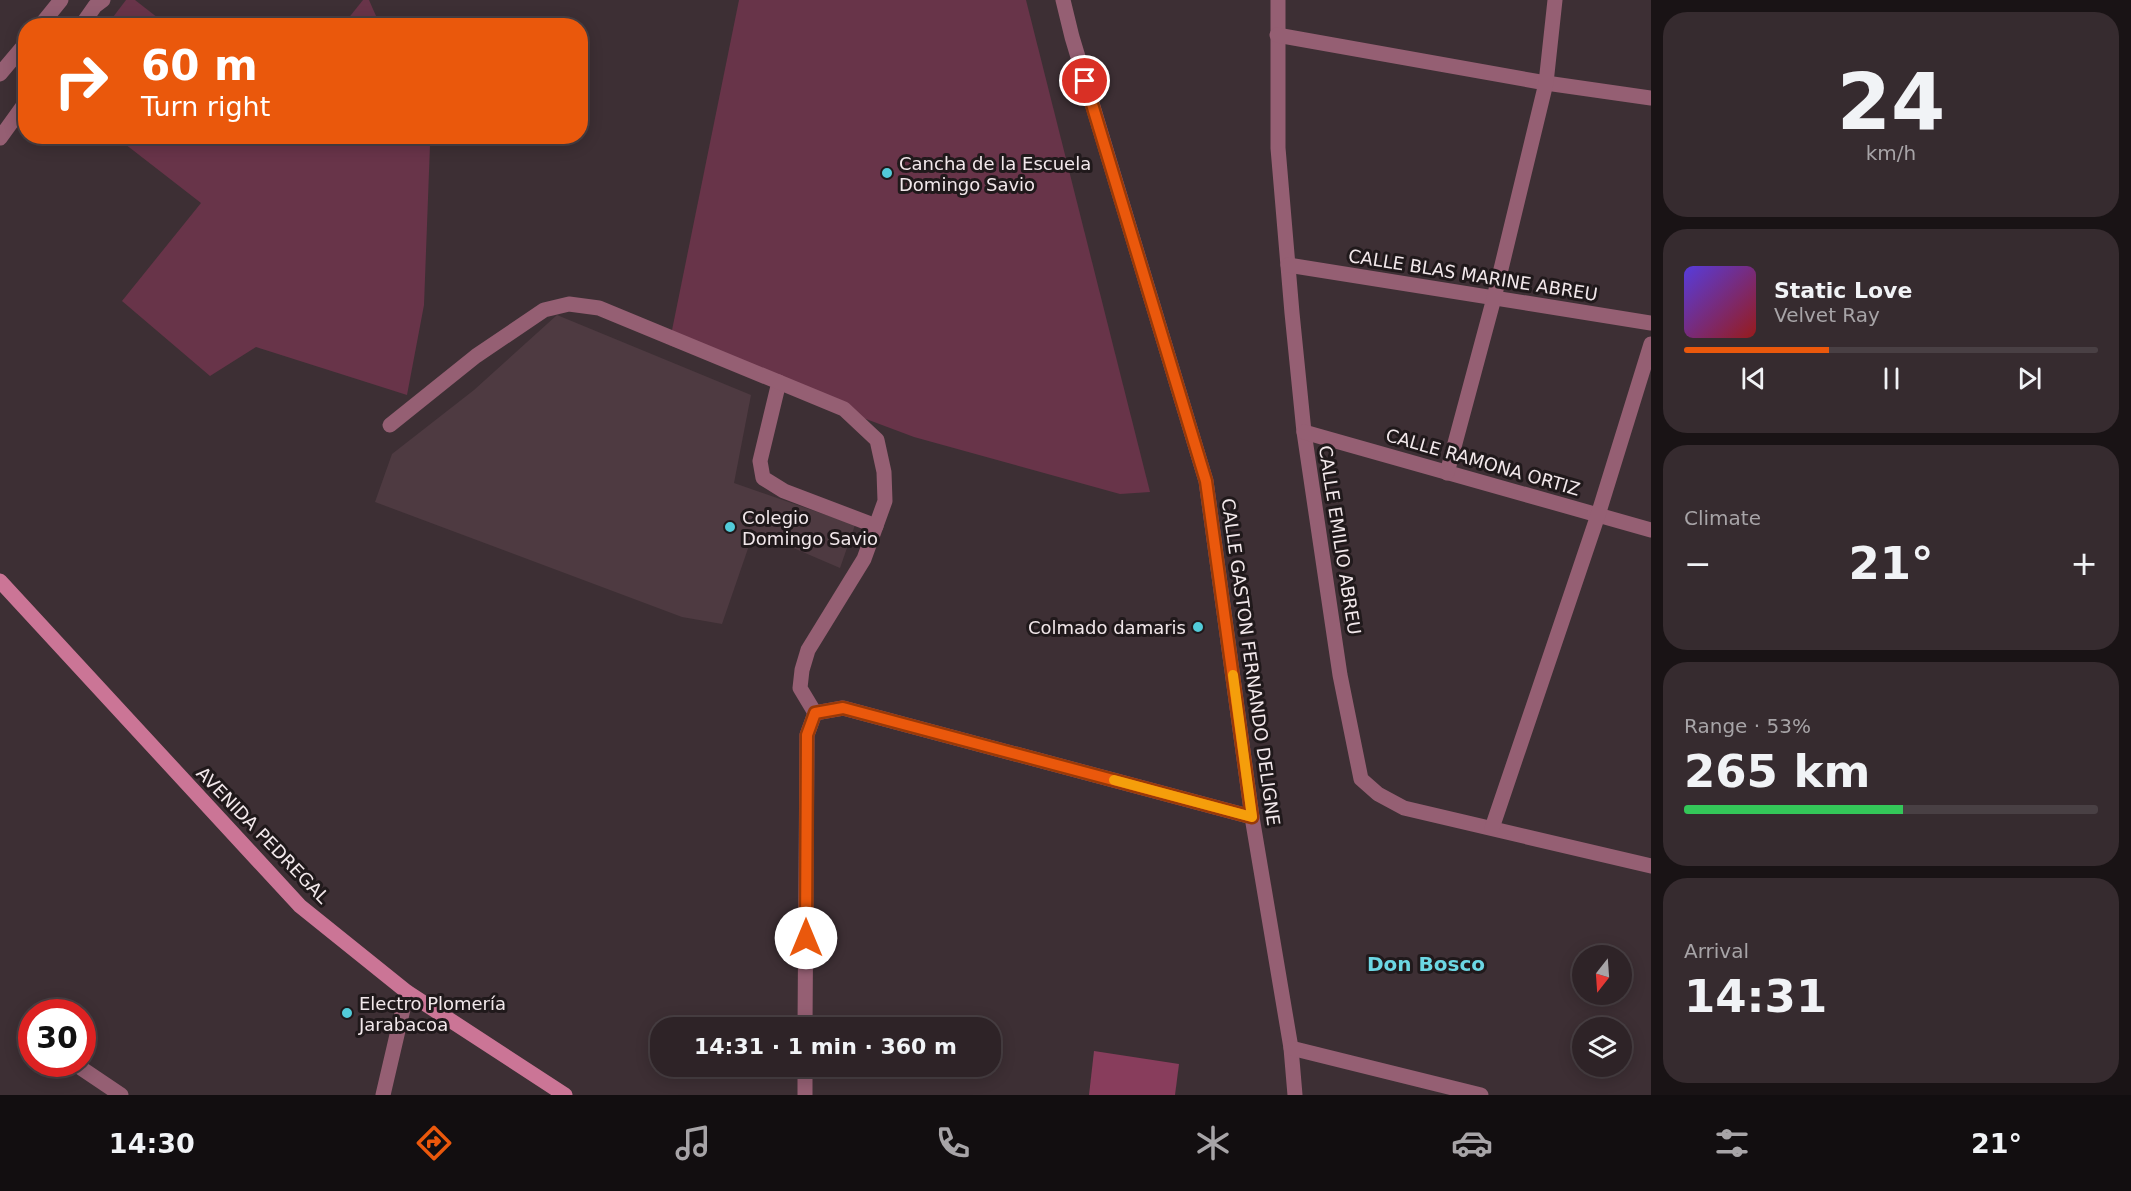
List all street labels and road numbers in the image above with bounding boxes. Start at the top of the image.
street label: CALLE BLAS MARINE ABREU [1347,245,1599,305]
street label: CALLE RAMONA ORTIZ [1383,424,1583,500]
street label: CALLE EMILIO ABREU [1315,444,1365,636]
street label: CALLE GASTON FERNANDO DELIGNE [1218,497,1284,827]
street label: AVENIDA PEDREGAL [192,762,334,908]

